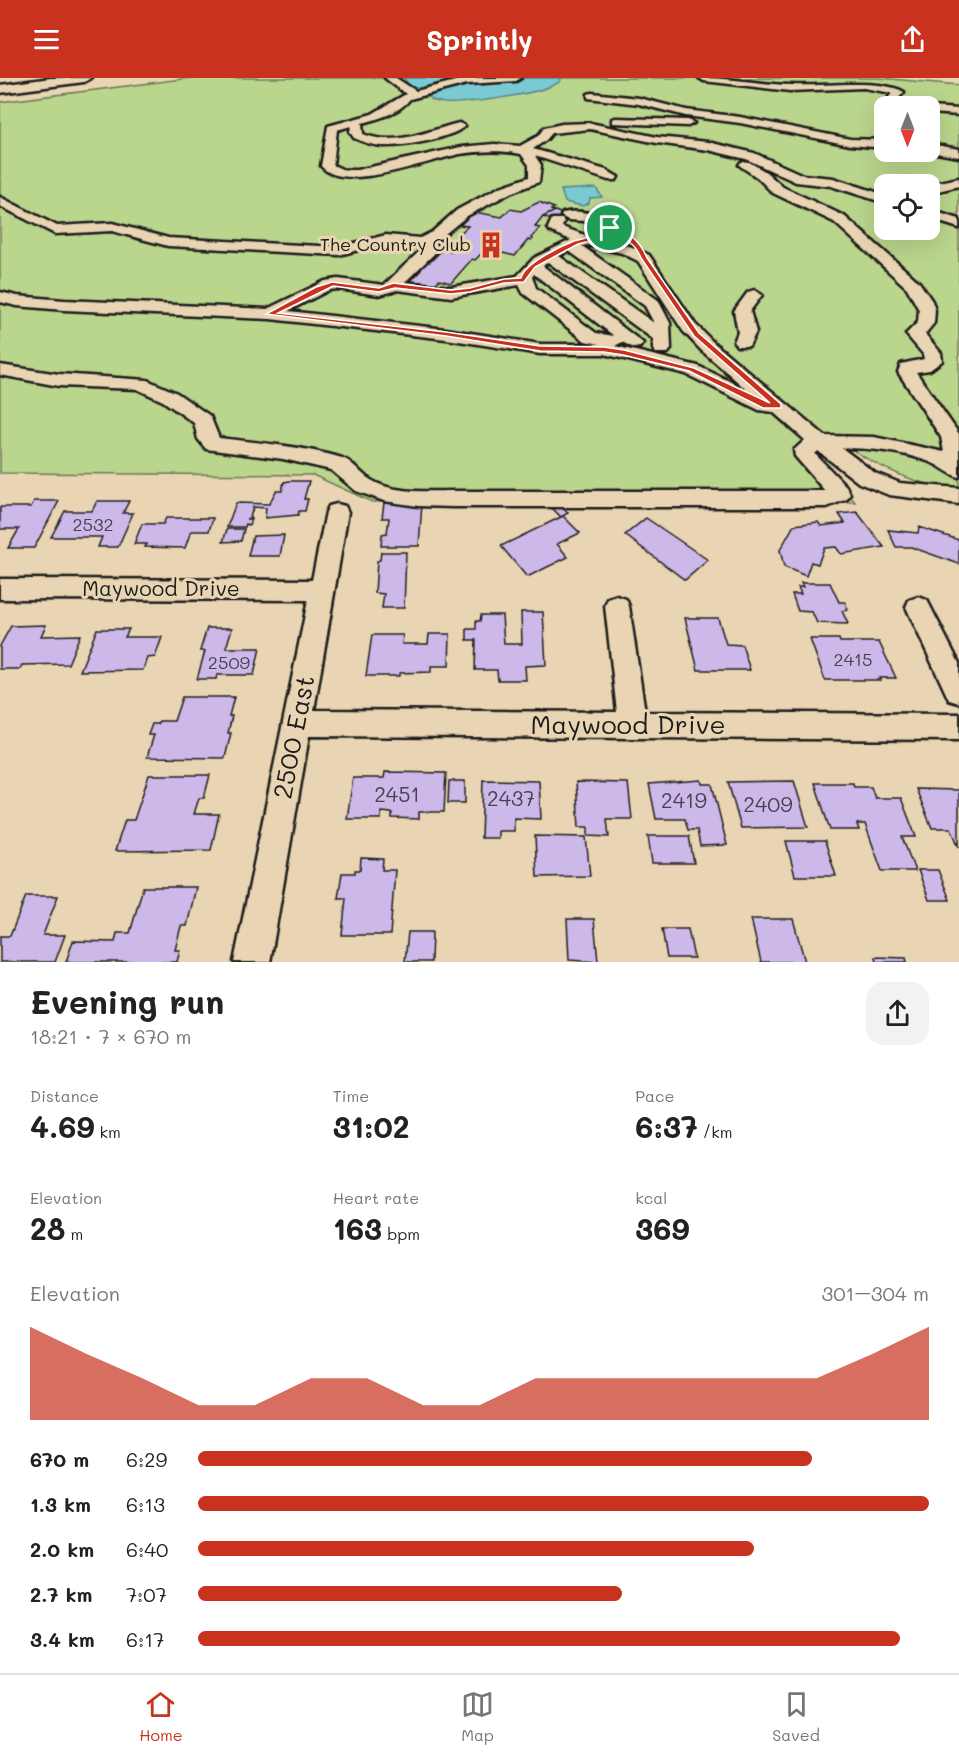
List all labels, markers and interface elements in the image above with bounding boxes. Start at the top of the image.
text: Sprintly [426,22,533,57]
icon: menu [30,23,63,56]
icon: share [896,23,929,56]
north arrow [874,96,940,162]
map controls [874,96,940,240]
button: locate [874,174,940,240]
pin [584,202,635,253]
icon: arrive [593,211,626,244]
building icon: The Country Club [476,230,506,260]
place label: The Country Club [320,232,471,256]
house number: 2532 [72,512,114,536]
street label: Maywood Drive [82,574,240,601]
house number: 2415 [833,647,873,671]
house number: 2509 [208,650,250,674]
street label: 2500 East [264,672,322,802]
street label: Maywood Drive [530,707,726,741]
house number: 2451 [374,780,420,807]
house number: 2437 [487,784,535,811]
house number: 2419 [661,786,707,813]
house number: 2409 [743,790,793,817]
text: Evening run [30,979,224,1022]
button: share [866,982,929,1045]
text: 18:21 · 7 × 670 m [30,1023,191,1049]
text: Distance [30,1085,99,1106]
text: Time [333,1085,369,1106]
text: Pace [635,1085,674,1106]
text: 4.69 [30,1106,94,1146]
text: 31:02 [333,1106,410,1146]
text: 6:37 [635,1106,698,1146]
text: km [94,1121,121,1142]
text: /km [698,1121,732,1142]
text: Elevation [30,1187,102,1208]
text: Heart rate [333,1187,419,1208]
text: kcal [635,1187,667,1208]
text: 28 [30,1208,65,1248]
text: 163 [333,1208,382,1248]
text: 369 [635,1208,690,1248]
text: m [65,1223,83,1244]
text: bpm [382,1223,420,1244]
text: Elevation [30,1280,120,1306]
text: 301–304 m [821,1280,929,1306]
text: 670 m [30,1446,89,1472]
text: 6:29 [126,1446,167,1472]
text: 1.3 km [30,1491,91,1517]
text: 6:13 [126,1491,165,1517]
text: 2.0 km [30,1536,94,1562]
text: 6:40 [126,1536,168,1562]
text: 2.7 km [30,1581,92,1607]
text: 7:07 [126,1581,167,1607]
text: 3.4 km [30,1626,95,1652]
text: 6:17 [126,1626,164,1652]
tab: Home [139,1688,183,1745]
tab: Map [461,1688,494,1745]
tab: Saved [772,1688,820,1745]

